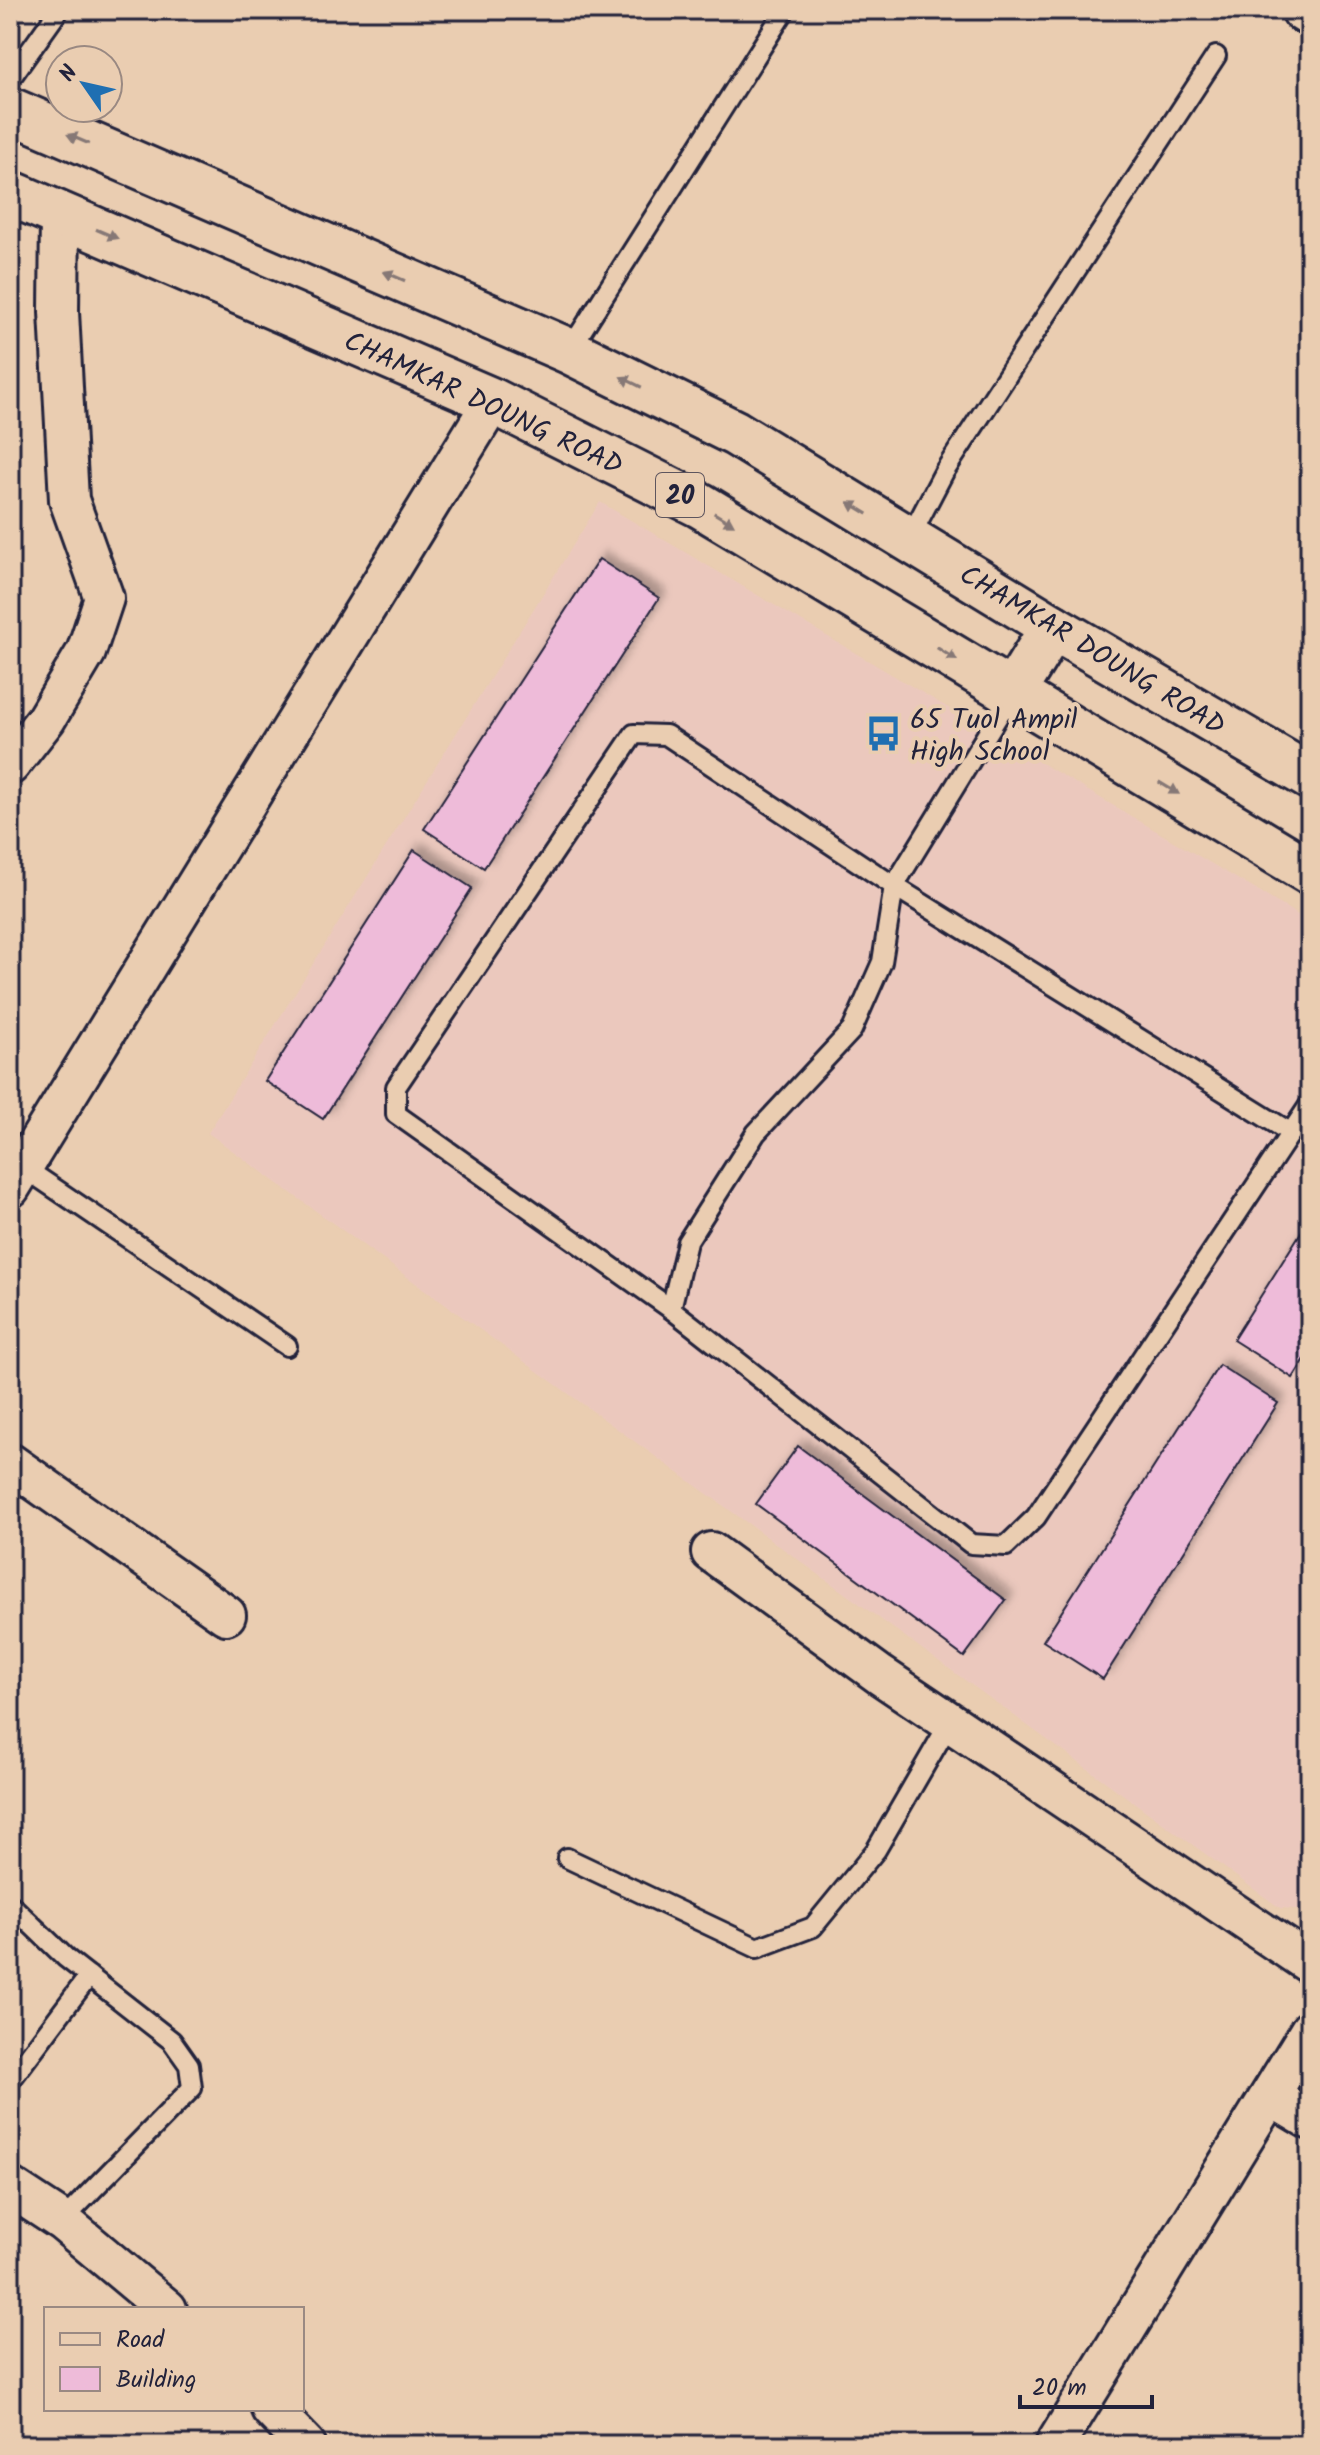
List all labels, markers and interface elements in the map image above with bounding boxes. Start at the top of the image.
north arrow [44,44,124,124]
text: N [51,59,88,90]
one-way arrow [66,133,90,146]
one-way arrow [96,228,119,241]
one-way arrow [382,269,406,282]
street label: CHAMKAR DOUNG ROAD [336,320,630,489]
one-way arrow [620,375,643,389]
road number: 20 [656,473,704,517]
one-way arrow [847,501,869,515]
one-way arrow [713,512,735,526]
street label: CHAMKAR DOUNG ROAD [950,554,1233,749]
one-way arrow [936,647,958,661]
place label: 65 Tuol Ampil High School [910,698,1077,775]
bus stop icon: 65 Tuol Ampil High School [865,715,903,753]
one-way arrow [1158,781,1180,795]
legend [44,2307,304,2411]
text: Road [116,2321,165,2360]
scale bar [1020,2359,1152,2409]
text: Building [116,2361,196,2400]
text: 20 m [1032,2369,1087,2408]

